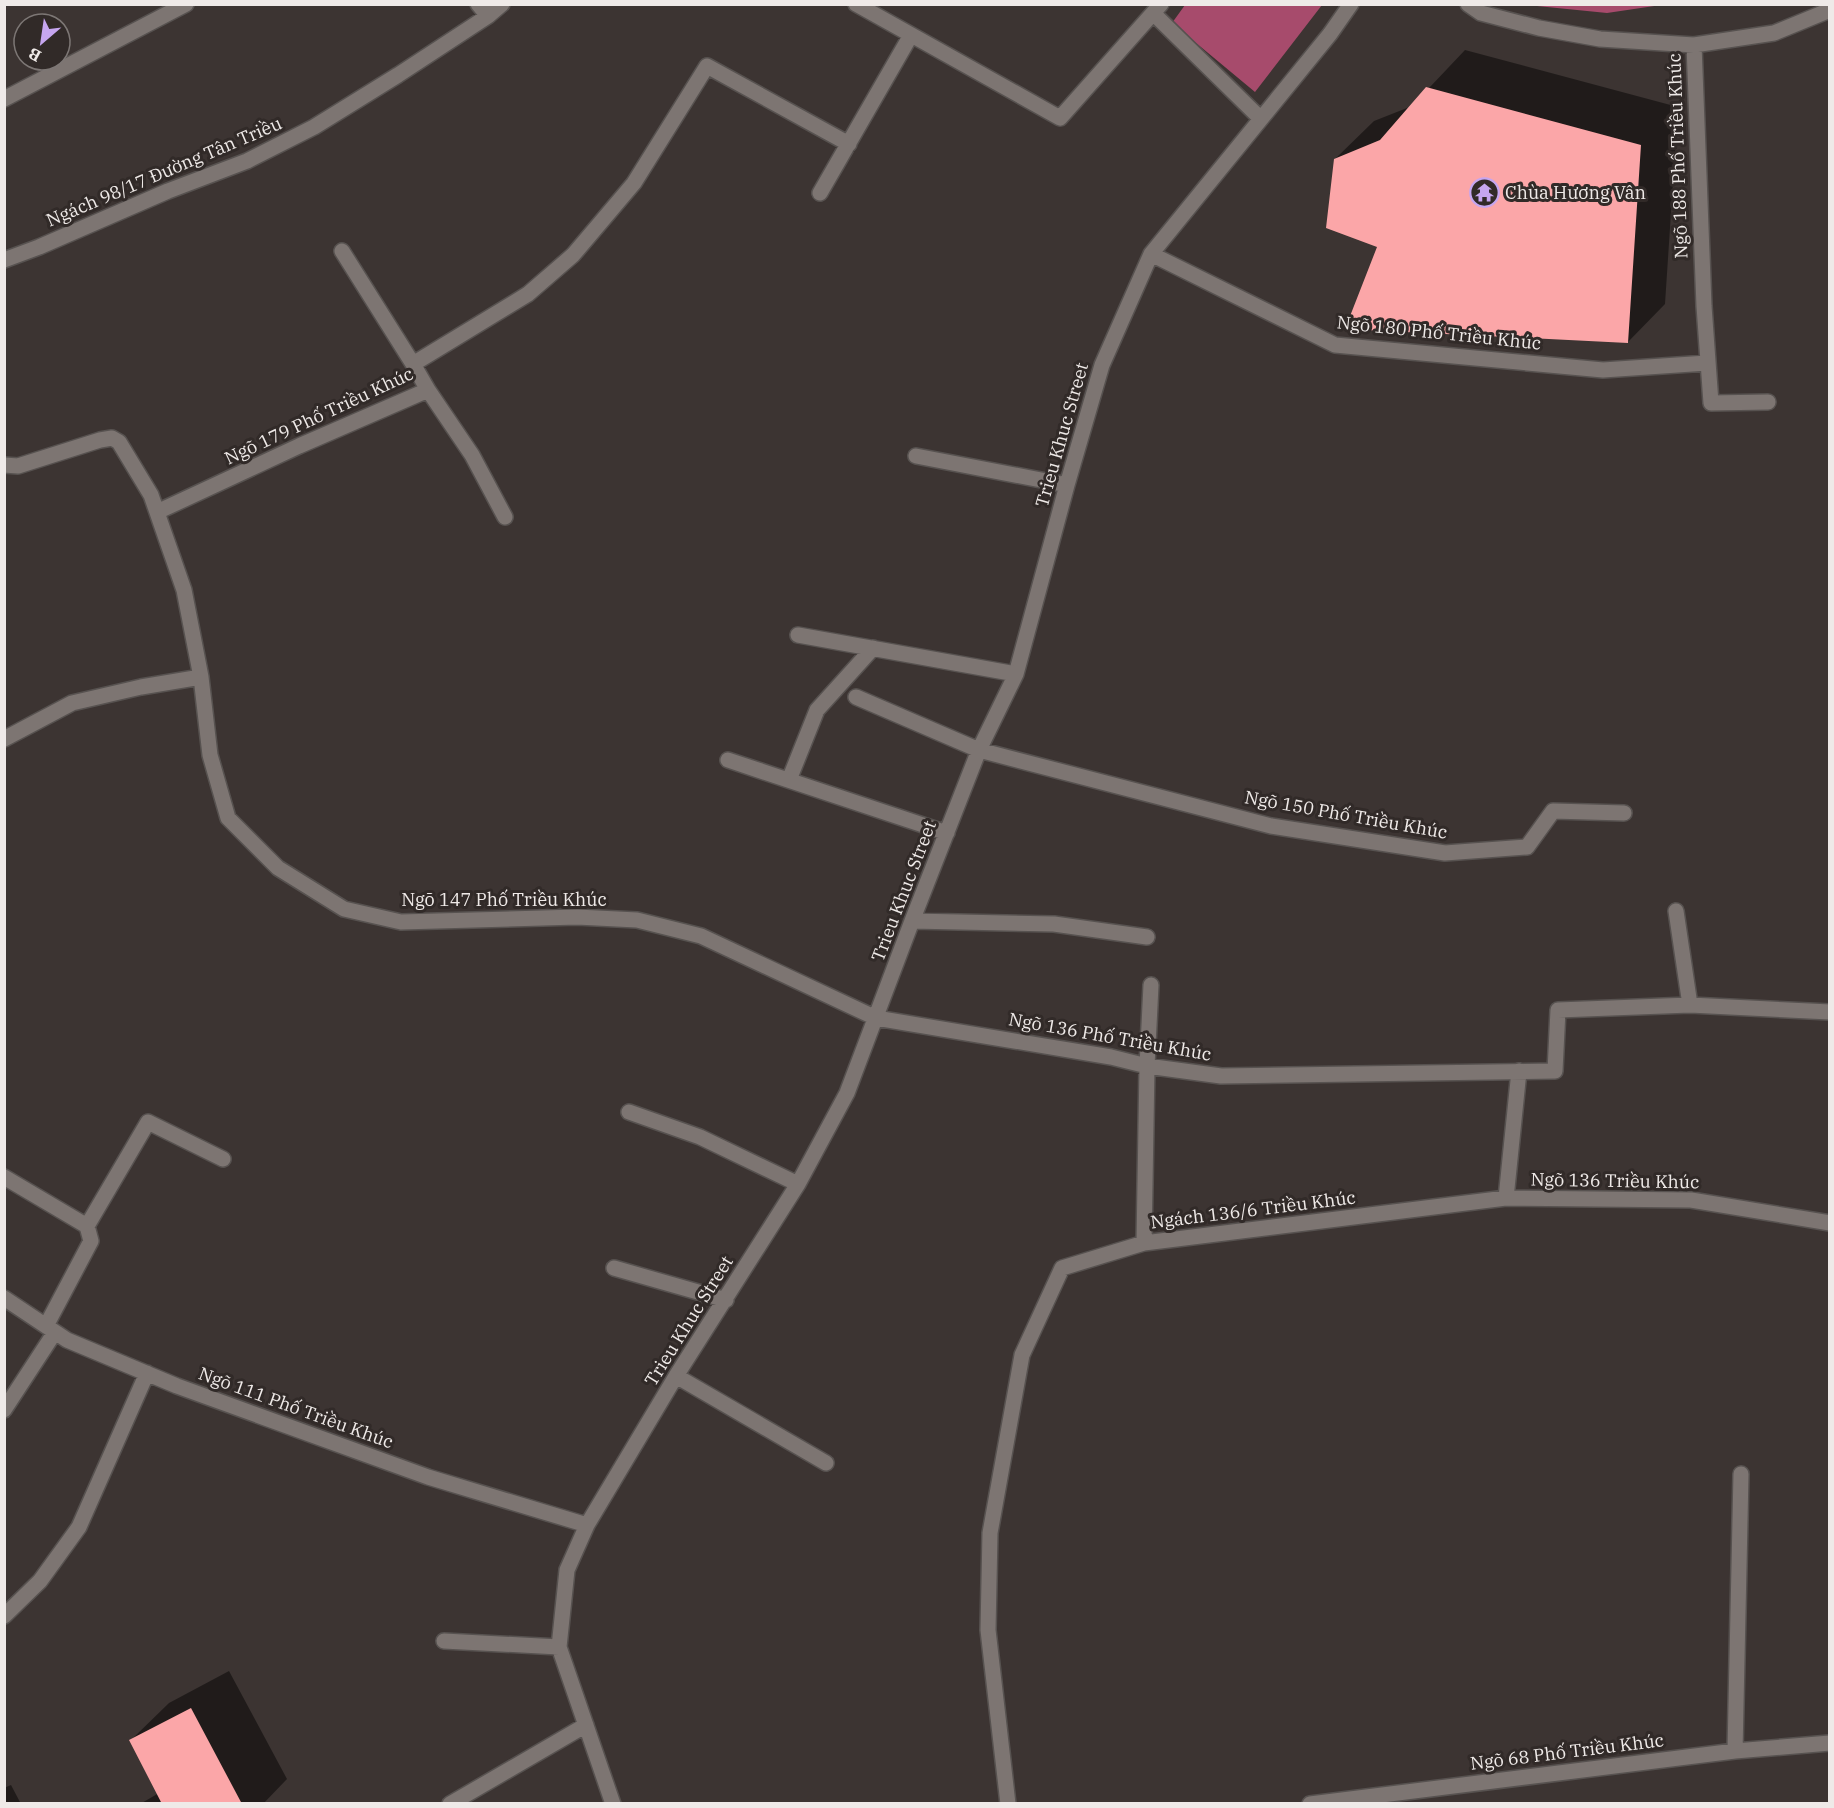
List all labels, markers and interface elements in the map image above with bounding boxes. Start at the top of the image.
north arrow [12,12,72,72]
text: B [25,44,45,67]
street label: Ngõ 188 Phố Triều Khúc [1662,53,1693,259]
street label: Ngách 98/17 Đường Tân Triều [42,111,285,232]
temple icon: Chùa Hương Vân [1468,177,1500,209]
place label: Chùa Hương Vân [1505,181,1646,204]
street label: Ngõ 180 Phố Triều Khúc [1336,310,1542,355]
street label: Trieu Khuc Street [1030,360,1093,510]
street label: Ngõ 179 Phố Triều Khúc [221,362,417,469]
street label: Ngõ 150 Phố Triều Khúc [1243,785,1449,844]
street label: Trieu Khuc Street [866,817,941,965]
street label: Ngõ 147 Phố Triều Khúc [401,888,607,911]
street label: Ngõ 136 Phố Triều Khúc [1007,1007,1213,1066]
street label: Ngõ 136 Triều Khúc [1530,1168,1700,1193]
street label: Ngách 136/6 Triều Khúc [1149,1186,1357,1233]
street label: Trieu Khuc Street [639,1251,738,1390]
street label: Ngõ 111 Phố Triều Khúc [196,1362,397,1453]
street label: Ngõ 68 Phố Triều Khúc [1469,1728,1665,1775]

